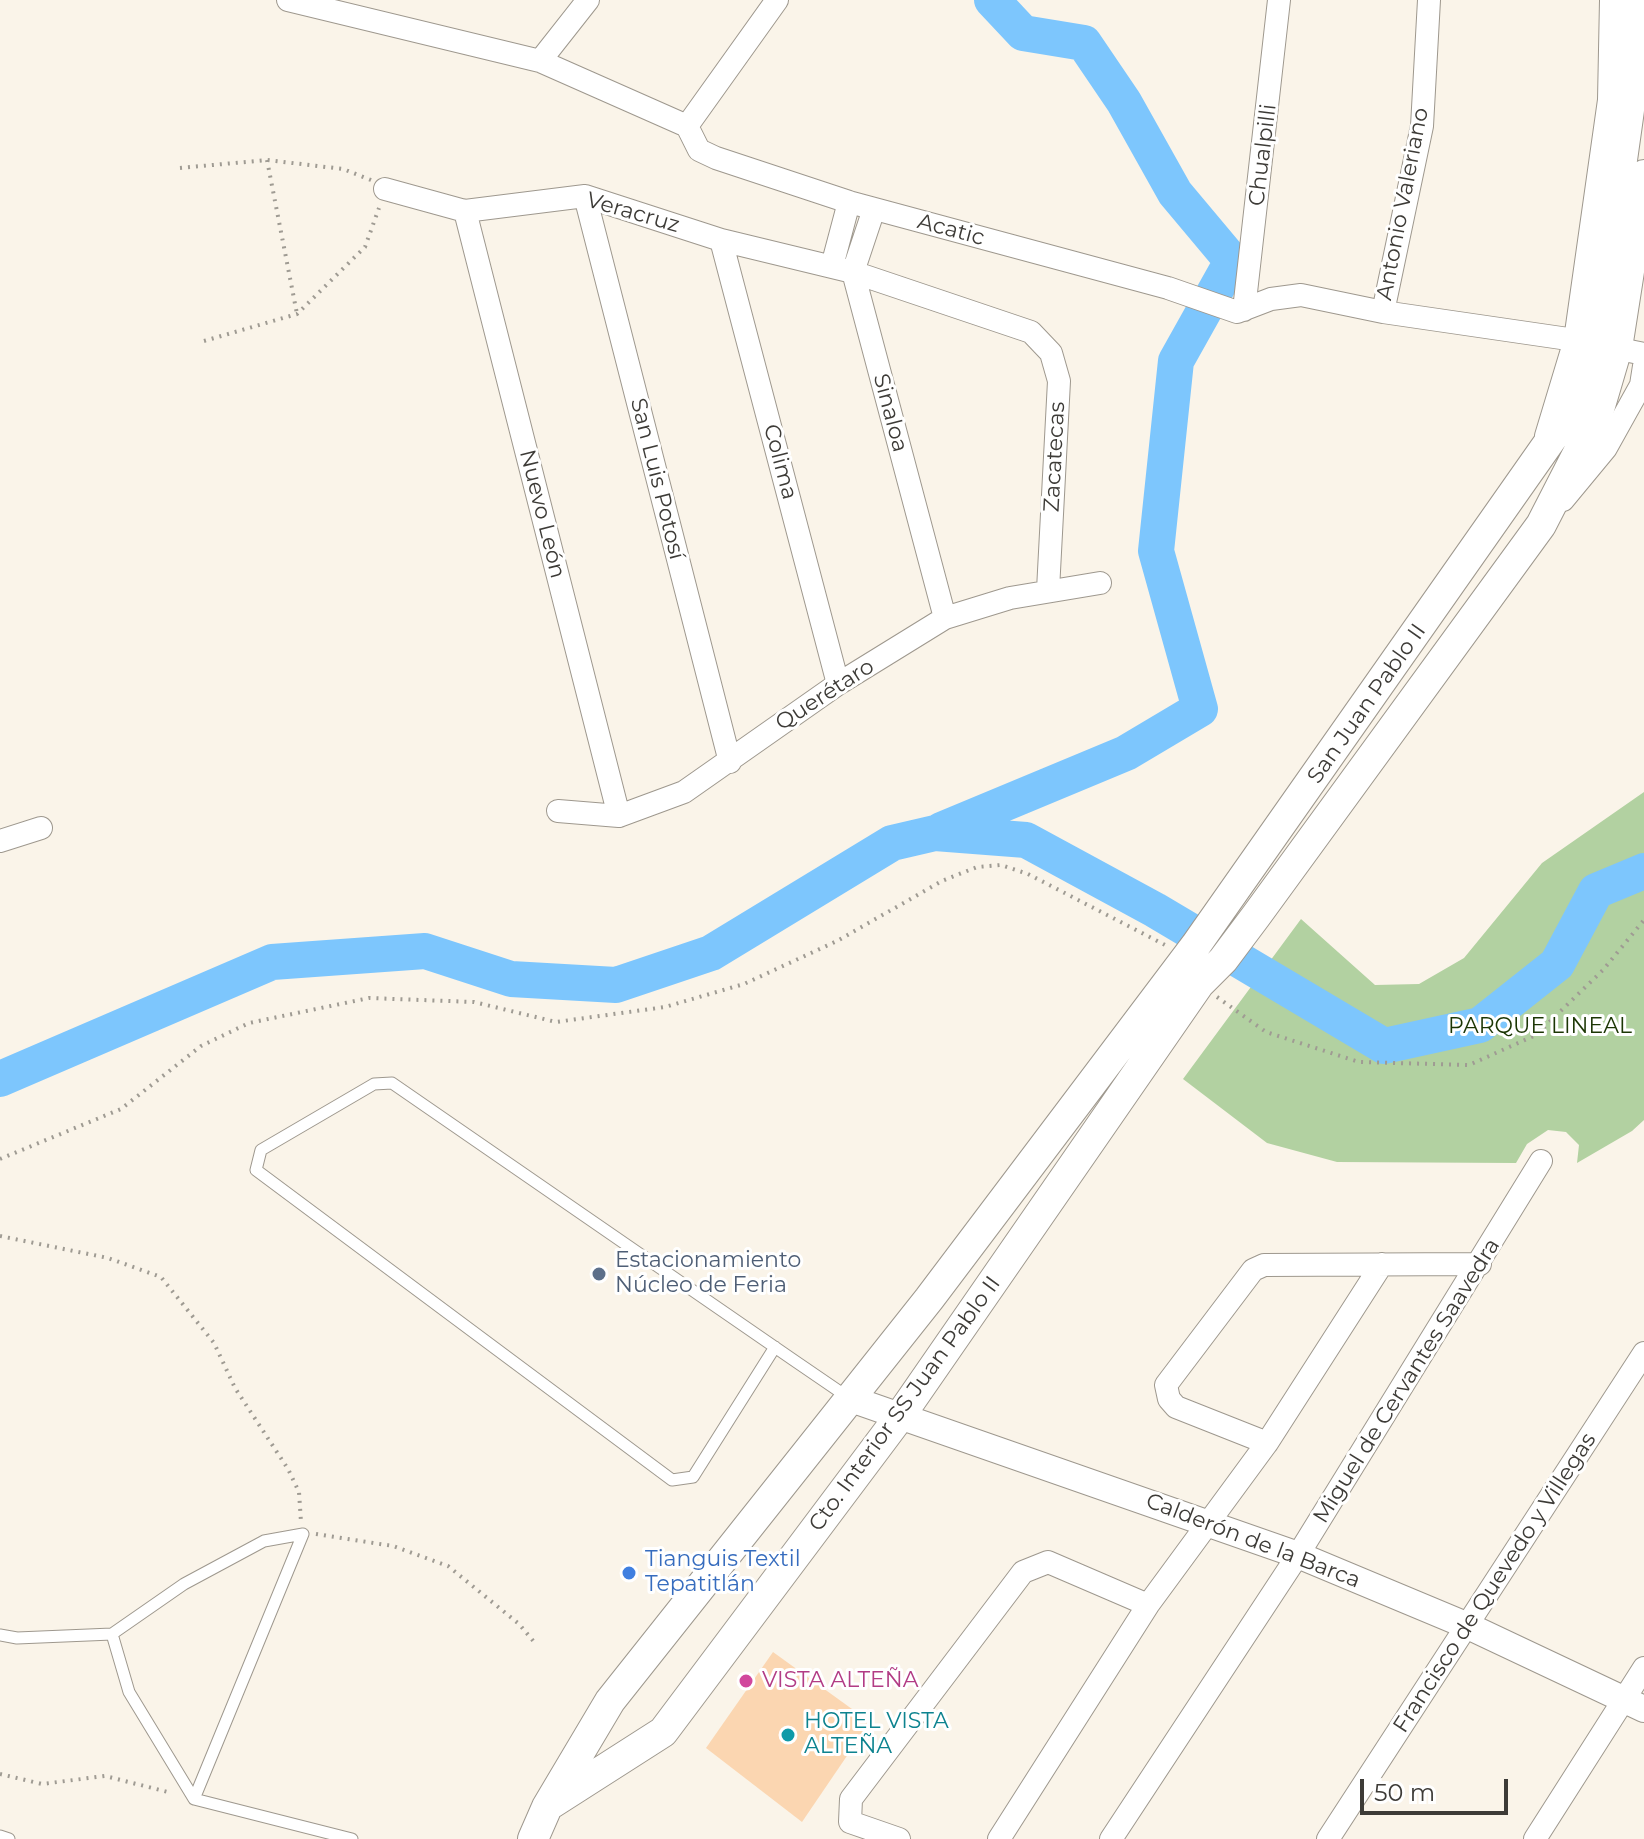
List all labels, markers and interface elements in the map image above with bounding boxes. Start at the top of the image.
street label: Chualpilli [1244,102,1282,208]
street label: Antonio Valeriano [1371,105,1435,303]
street label: Veracruz [583,187,683,239]
street label: Acatic [915,208,987,252]
street label: Sinaloa [867,371,913,455]
street label: San Luis Potosí [624,396,690,562]
street label: Zacatecas [1039,401,1071,513]
street label: Colima [757,421,803,503]
street label: Nuevo León [513,447,571,581]
street label: San Juan Pablo II [1302,619,1432,789]
street label: Querétaro [771,653,879,737]
park label: PARQUE LINEAL [1448,1014,1632,1040]
street label: Miguel de Cervantes Saavedra [1308,1234,1506,1528]
place label: Estacionamiento Núcleo de Feria [615,1248,801,1300]
marker: Estacionamiento Núcleo de Feria [590,1265,608,1283]
street label: Cto. Interior SS Juan Pablo II [804,1271,1006,1537]
street label: Francisco de Quevedo y Villegas [1388,1428,1602,1738]
street label: Calderón de la Barca [1142,1488,1364,1594]
place label: Tianguis Textil Tepatitlán [645,1547,801,1598]
marker: Tianguis Textil Tepatitlán [620,1564,638,1582]
place label: VISTA ALTEÑA [762,1668,918,1694]
marker: VISTA ALTEÑA [737,1672,755,1690]
place label: HOTEL VISTA ALTEÑA [804,1709,949,1760]
marker: HOTEL VISTA ALTEÑA [779,1726,797,1744]
scale bar [1364,1763,1512,1813]
text: 50 m [1374,1778,1435,1807]

